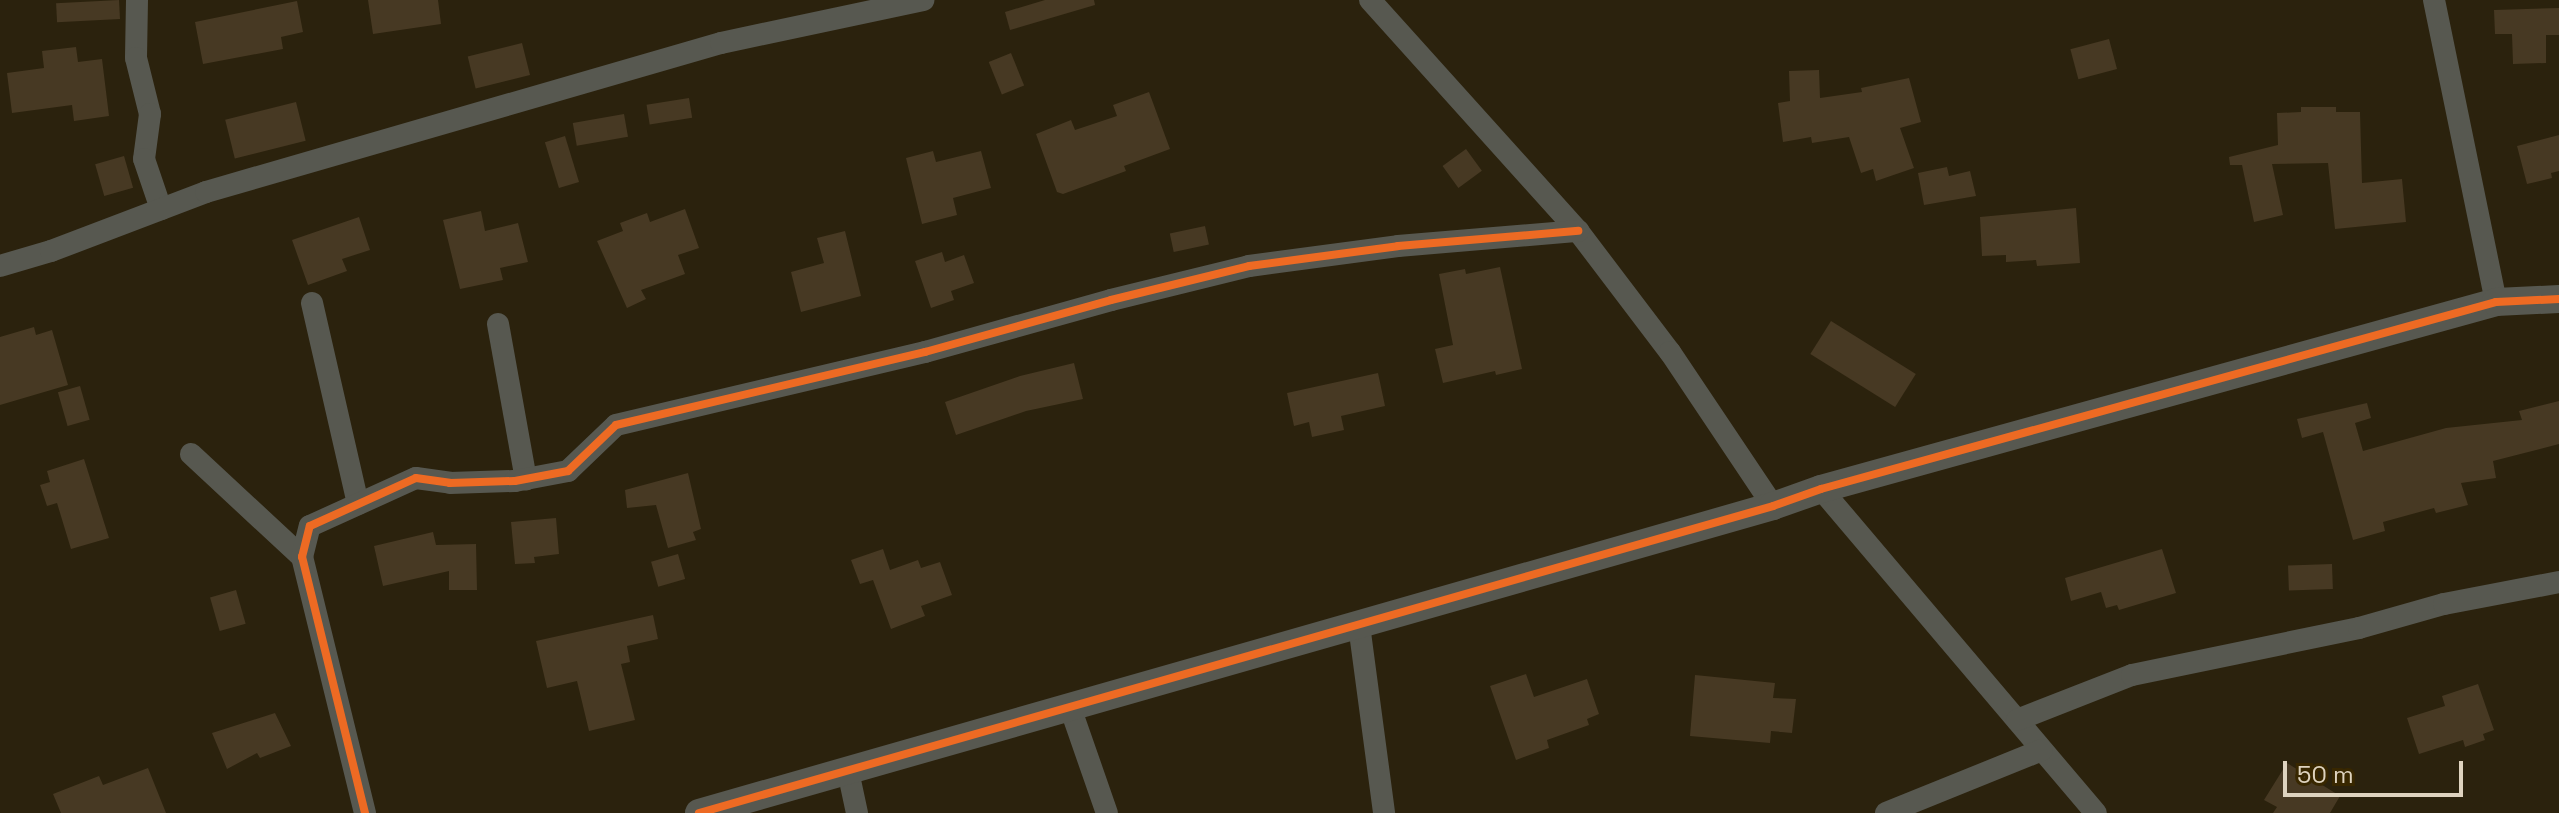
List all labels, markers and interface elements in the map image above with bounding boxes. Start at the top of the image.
scale bar [2287,745,2467,795]
text: 50 m [2297,759,2354,790]

